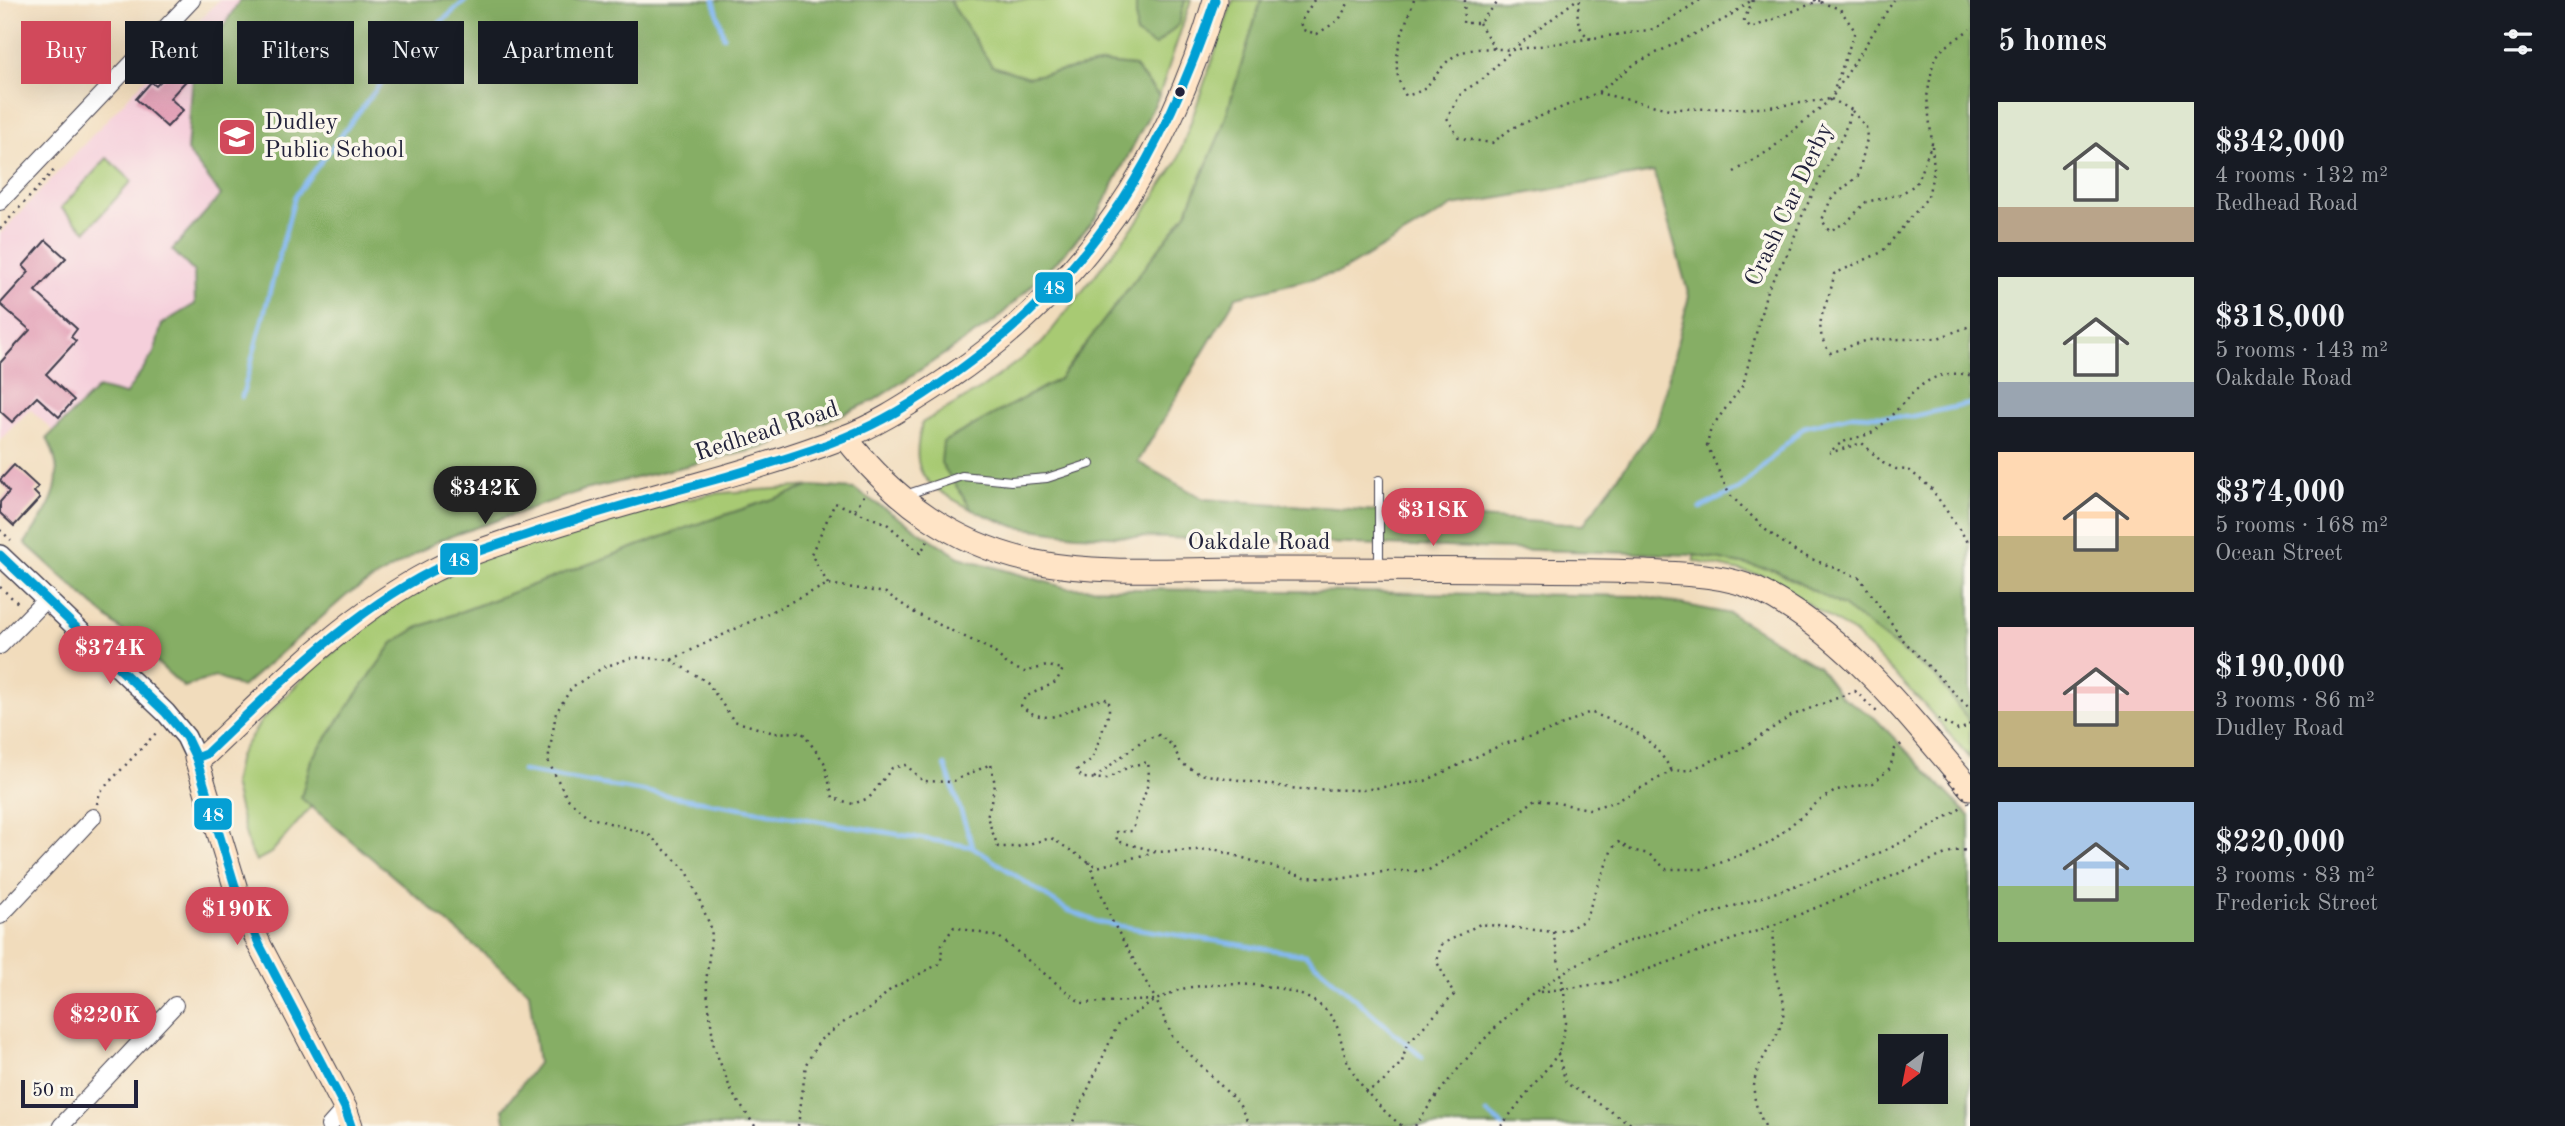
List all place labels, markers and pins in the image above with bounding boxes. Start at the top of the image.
unlabelled marker [1173,85,1187,99]
place label: Dudley Public School [264,111,404,163]
school or university icon: Dudley Public School [216,116,258,158]
pin: $342K [436,466,534,526]
pin: $318K [1384,489,1482,548]
pin: $374K [61,626,159,686]
pin: $190K [188,888,286,947]
pin: $220K [56,993,154,1053]

